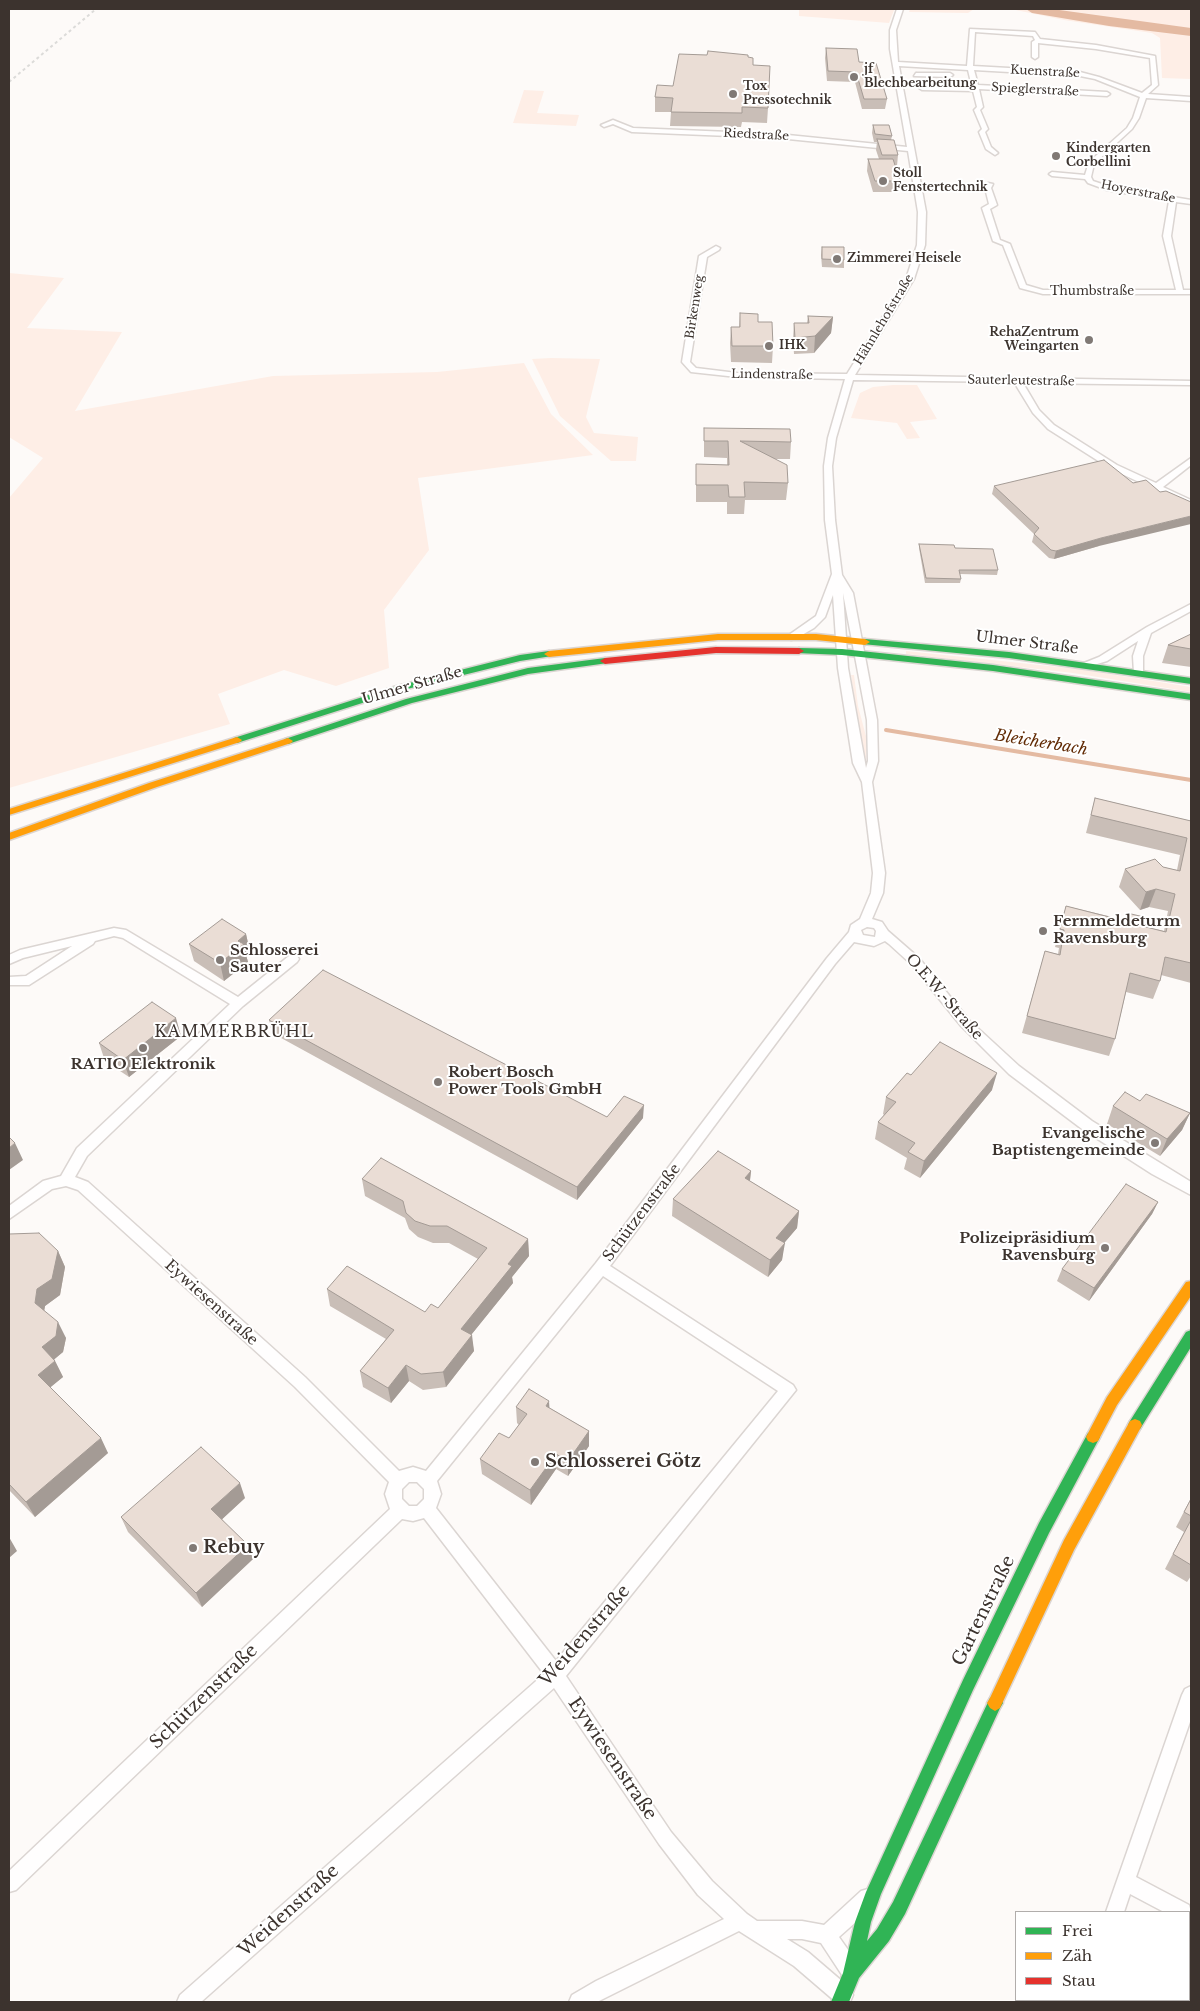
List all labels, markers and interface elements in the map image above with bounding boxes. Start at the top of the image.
place label: jf Blechbearbeitung [864,63,977,91]
street label: Kuenstraße [1010,63,1080,81]
marker: jf Blechbearbeitung [848,71,860,83]
place label: Tox Pressotechnik [743,80,832,108]
street label: Spieglerstraße [991,81,1079,99]
marker: Tox Pressotechnik [727,88,739,100]
street label: Riedstraße [723,126,789,144]
place label: Kindergarten Corbellini [1066,142,1151,170]
marker: Kindergarten Corbellini [1050,150,1062,162]
place label: Stoll Fenstertechnik [893,167,988,195]
marker: Stoll Fenstertechnik [877,175,889,187]
street label: Hoyerstraße [1099,178,1177,206]
place label: Zimmerei Heisele [847,252,961,266]
marker: Zimmerei Heisele [831,253,843,265]
street label: Hähnlehofstraße [851,272,917,368]
street label: Birkenweg [683,274,707,340]
street label: Thumbstraße [1050,285,1134,299]
place label: RehaZentrum Weingarten [989,326,1079,354]
marker: RehaZentrum Weingarten [1083,334,1095,346]
place label: IHK [779,339,805,353]
marker: IHK [763,340,775,352]
street label: Lindenstraße [731,367,813,383]
street label: Sauterleutestraße [967,373,1075,389]
street label: Ulmer Straße [975,628,1079,658]
street label: Ulmer Straße [360,663,464,709]
water label: Bleicherbach [993,726,1089,760]
place label: Fernmeldeturm Ravensburg [1053,913,1180,948]
marker: Fernmeldeturm Ravensburg [1037,925,1049,937]
place label: Schlosserei Sauter [230,942,319,977]
street label: O.E.W.-Straße [902,950,986,1044]
marker: Schlosserei Sauter [214,954,226,966]
district label: KAMMERBRÜHL [153,1022,315,1042]
marker: RATIO Elektronik [137,1042,149,1054]
place label: RATIO Elektronik [71,1056,215,1074]
place label: Robert Bosch Power Tools GmbH [448,1064,602,1099]
marker: Robert Bosch Power Tools GmbH [432,1076,444,1088]
place label: Evangelische Baptistengemeinde [992,1125,1145,1160]
marker: Evangelische Baptistengemeinde [1149,1137,1161,1149]
street label: Schützenstraße [599,1161,685,1265]
place label: Polizeipräsidium Ravensburg [959,1230,1095,1265]
marker: Polizeipräsidium Ravensburg [1099,1242,1111,1254]
street label: Eywiesenstraße [161,1256,261,1350]
place label: Schlosserei Götz [545,1451,701,1473]
marker: Schlosserei Götz [529,1456,541,1468]
place label: Rebuy [203,1537,264,1559]
marker: Rebuy [187,1542,199,1554]
street label: Gartenstraße [948,1552,1020,1670]
street label: Weidenstraße [535,1581,635,1691]
street label: Schützenstraße [146,1640,262,1754]
street label: Eywiesenstraße [563,1694,661,1824]
street label: Weidenstraße [234,1860,344,1962]
legend [1015,1911,1190,2001]
text: Frei [1062,1921,1093,1940]
text: Zäh [1062,1946,1092,1965]
text: Stau [1062,1971,1096,1990]

